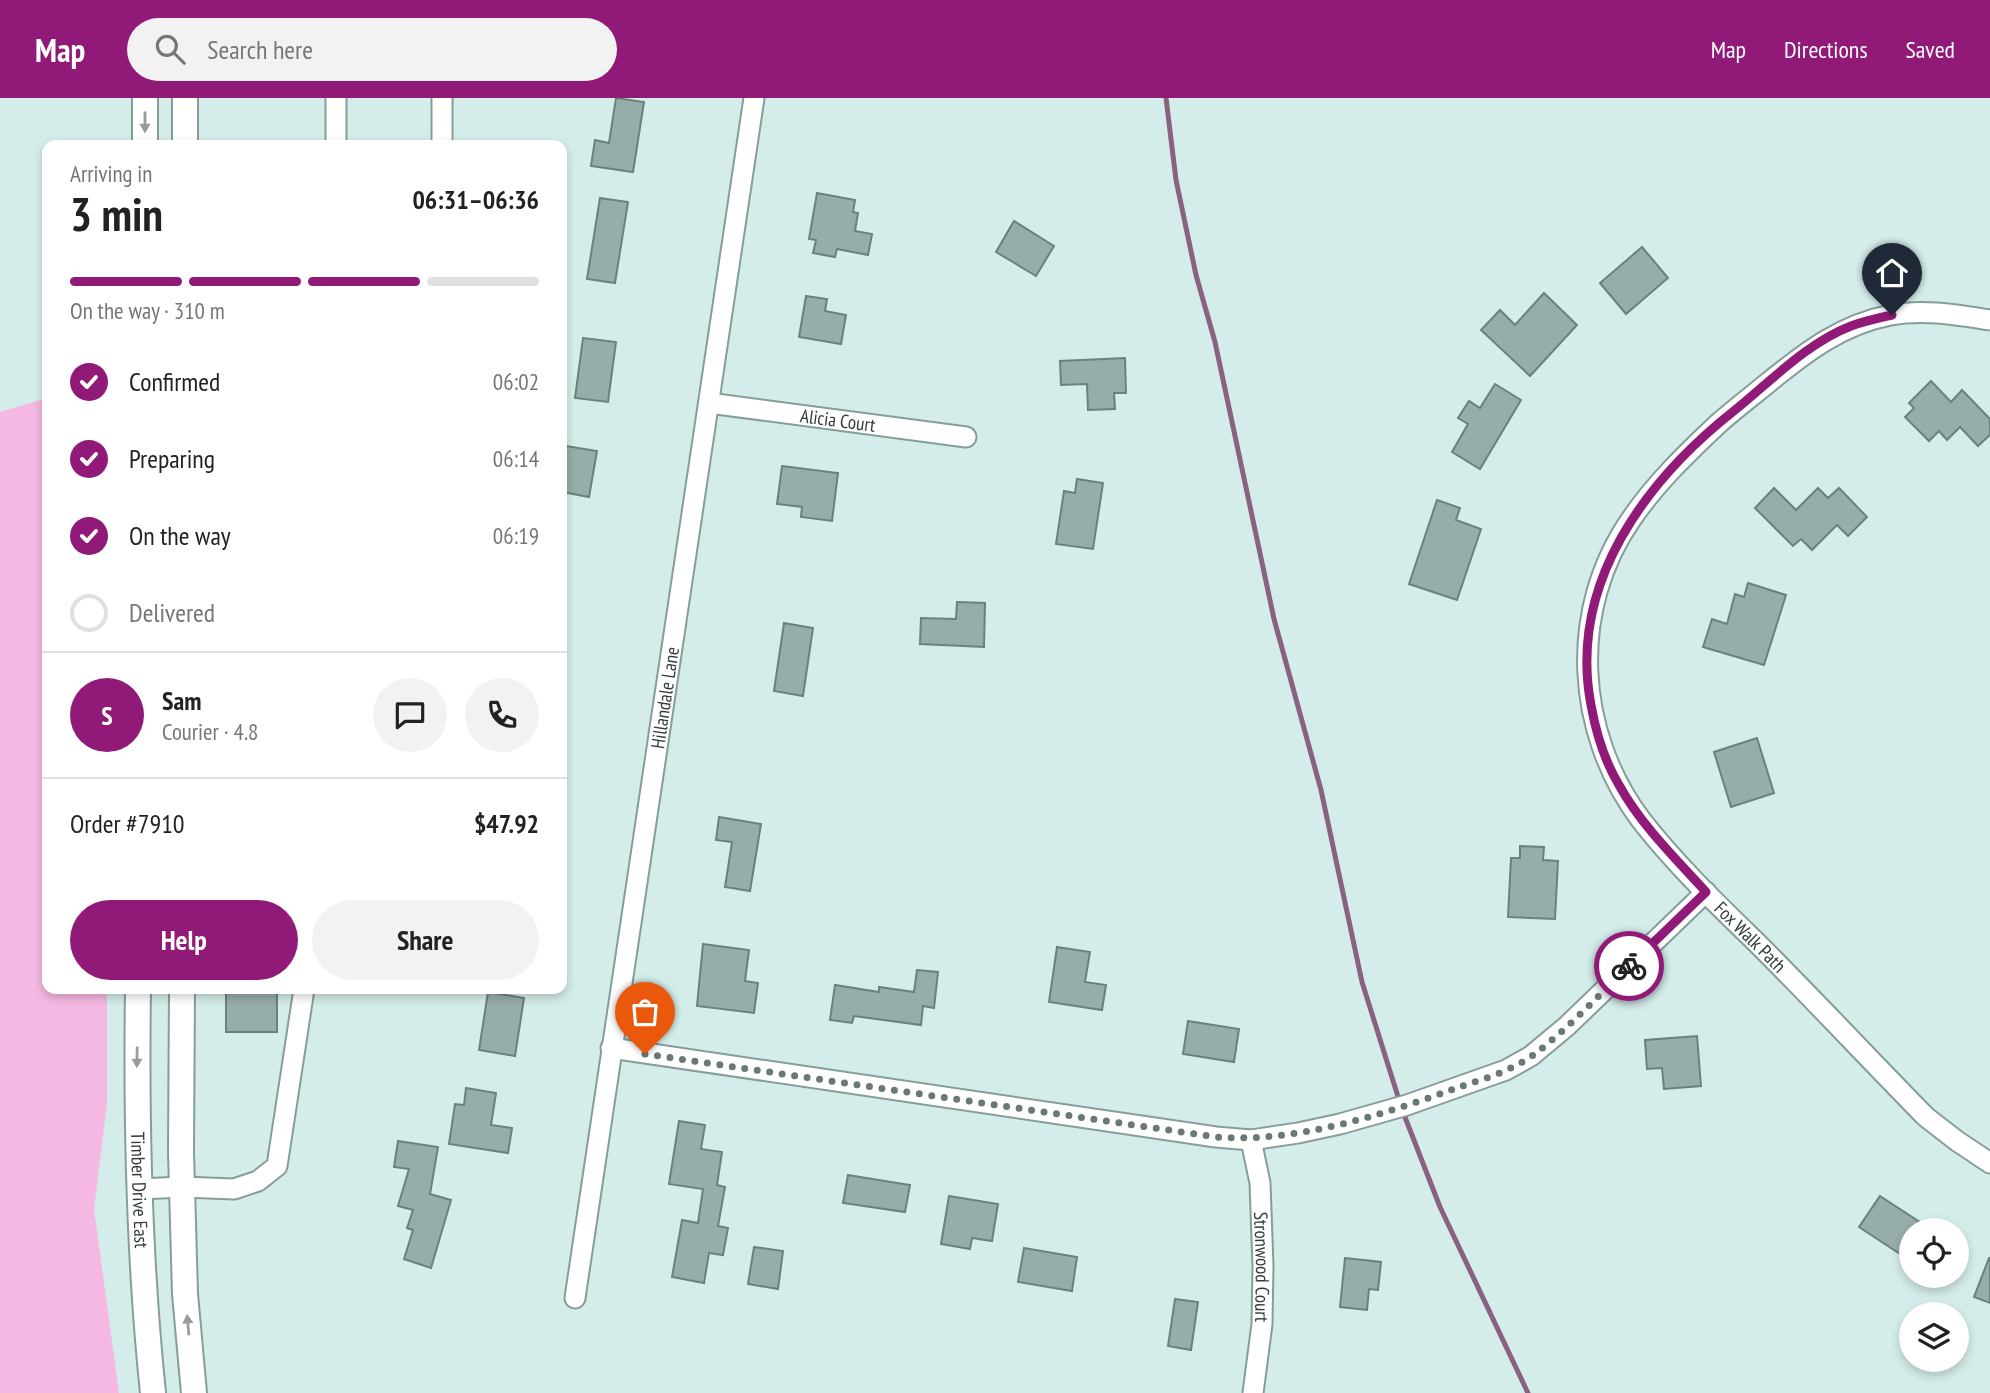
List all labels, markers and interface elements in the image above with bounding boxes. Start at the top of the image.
search box [127,18,617,81]
text: Map [35,28,85,71]
icon: search [151,30,189,68]
text: Search here [207,33,313,66]
text: Map [1711,34,1746,65]
text: Directions [1784,34,1868,65]
text: Saved [1906,34,1955,65]
one-way arrow [139,111,151,133]
text: Arriving in [70,159,152,188]
text: 06:31–06:36 [412,183,539,216]
text: 3 min [70,184,163,244]
pin [1862,243,1922,315]
icon: home [1873,254,1911,292]
text: On the way · 310 m [70,296,225,325]
icon: check [70,363,108,401]
text: Confirmed [129,365,220,398]
text: 06:02 [493,367,539,396]
street label: Alicia Court [799,403,878,437]
icon: check [70,440,108,478]
text: Preparing [129,442,215,475]
text: 06:14 [493,444,539,473]
icon: check [70,517,108,555]
text: On the way [129,519,231,552]
text: 06:19 [493,521,539,550]
text: Delivered [129,596,215,629]
street label: Hillandale Lane [645,645,684,750]
button: chat [373,678,447,752]
button: phone [465,678,539,752]
text: Sam [162,684,201,717]
text: S [101,699,113,732]
text: Courier · 4.8 [162,717,258,746]
text: Order #7910 [70,807,185,840]
text: $47.92 [474,807,539,840]
street label: Fox Walk Path [1710,896,1791,977]
button: Help [70,900,298,980]
button: Share [312,900,539,980]
courier [1594,931,1664,1001]
icon: bike [1610,947,1648,985]
pin [615,982,675,1054]
icon: bag [626,993,664,1031]
one-way arrow [131,1046,143,1068]
street label: Timber Drive East [126,1132,154,1249]
street label: Stronwood Court [1249,1211,1275,1323]
map controls [1899,1218,1969,1372]
button: locate [1899,1218,1969,1288]
button: layers [1899,1302,1969,1372]
one-way arrow [182,1314,193,1336]

